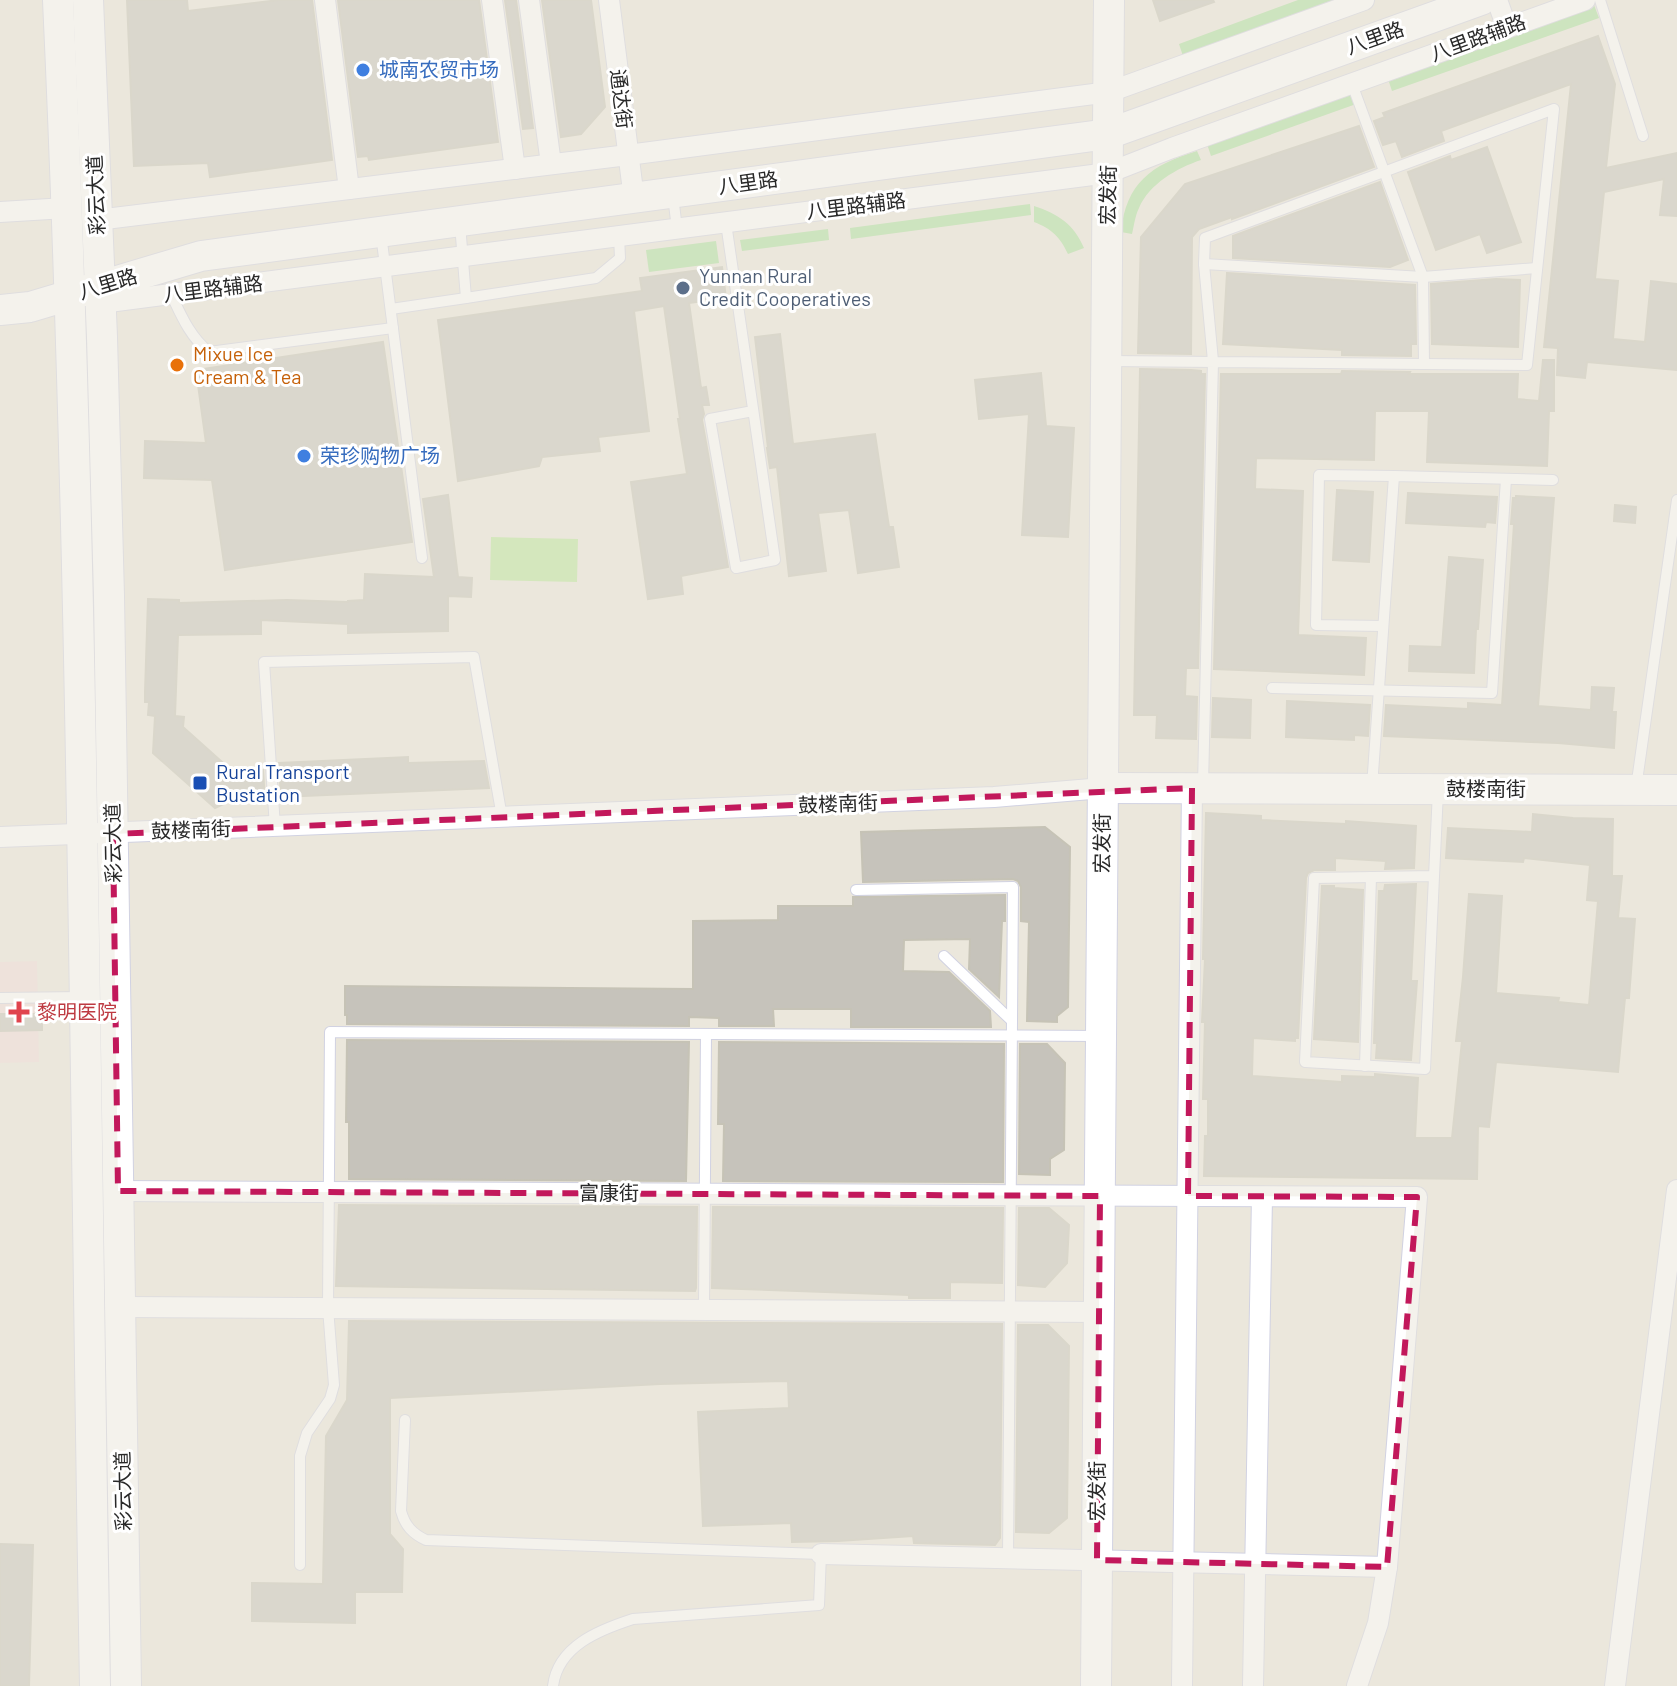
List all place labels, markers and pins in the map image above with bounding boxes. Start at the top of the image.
place label: 城南农贸市场 [379,57,499,81]
marker: 城南农贸市场 [354,61,372,79]
place label: Yunnan Rural Credit Cooperatives [699,263,871,310]
marker: Yunnan Rural Credit Cooperatives [674,279,692,297]
place label: Mixue Ice Cream & Tea [193,341,302,388]
marker: Mixue Ice Cream & Tea [168,356,186,374]
place label: 荣珍购物广场 [320,443,440,467]
marker: 荣珍购物广场 [295,447,313,465]
place label: Rural Transport Bustation [216,759,350,806]
marker: Rural Transport Bustation [191,774,209,792]
place label: 黎明医院 [37,999,117,1023]
marker: 黎明医院 [8,1001,30,1023]

